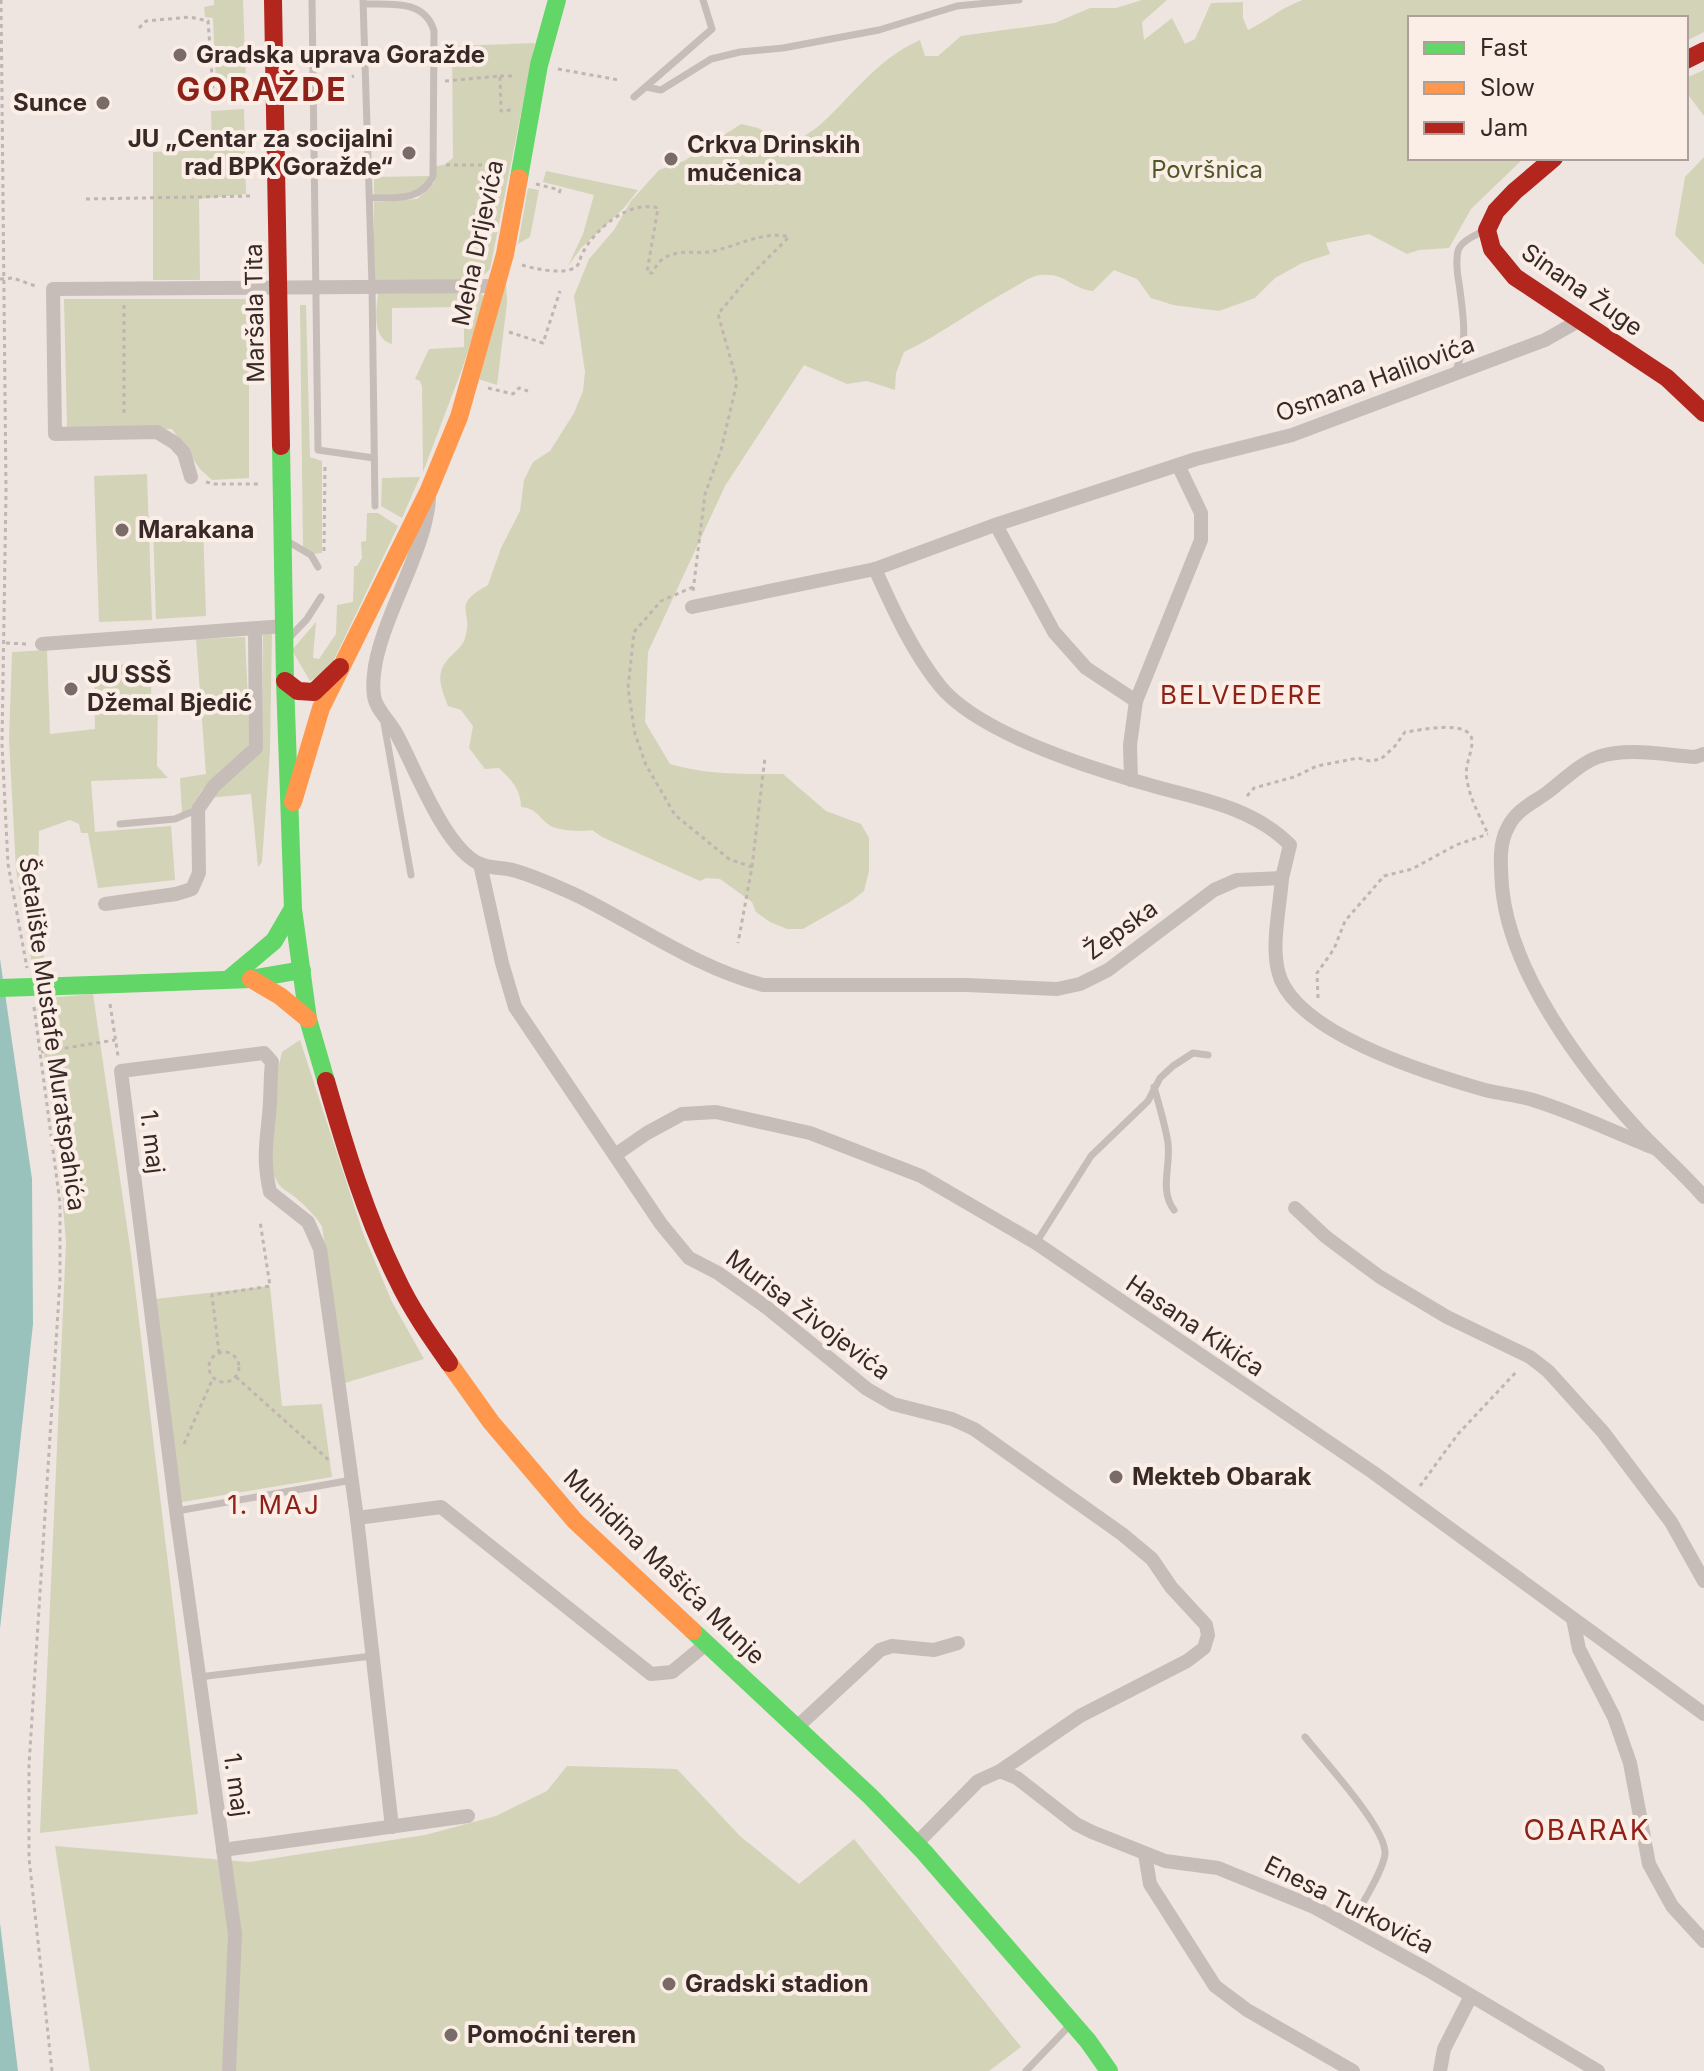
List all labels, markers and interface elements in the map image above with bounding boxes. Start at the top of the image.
legend [1408,16,1688,160]
text: Fast [1480,33,1528,62]
place label: Gradska uprava Goražde [196,40,485,69]
marker: Gradska uprava Goražde [171,46,189,64]
district label: GORAŽDE [176,70,348,109]
text: Slow [1480,73,1535,102]
place label: Sunce [13,88,87,117]
marker: Sunce [94,94,112,112]
text: Jam [1480,113,1528,142]
place label: JU „Centar za socijalni rad BPK Goražde“ [128,124,393,181]
place label: Crkva Drinskih mučenica [687,130,860,187]
marker: JU „Centar za socijalni rad BPK Goražde“ [400,144,418,162]
marker: Crkva Drinskih mučenica [662,150,680,168]
park label: Površnica [1151,155,1263,184]
street label: Meha Drljevića [446,157,509,328]
street label: Sinana Žuge [1516,236,1649,342]
street label: Maršala Tita [239,243,270,383]
street label: Osmana Halilovića [1272,329,1478,428]
place label: Marakana [138,515,254,544]
marker: Marakana [113,521,131,539]
place label: JU SSŠ Džemal Bjedić [87,660,252,717]
district label: BELVEDERE [1160,679,1324,710]
marker: JU SSŠ Džemal Bjedić [62,680,80,698]
street label: Šetalište Mustafe Muratspahića [13,855,93,1213]
street label: Žepska [1078,893,1163,966]
street label: 1. maj [134,1109,171,1175]
street label: Murisa Živojevića [720,1243,897,1386]
street label: Hasana Kikića [1121,1269,1270,1383]
place label: Mekteb Obarak [1132,1462,1311,1491]
street label: Muhidina Mašića Munje [558,1463,771,1670]
marker: Mekteb Obarak [1107,1468,1125,1486]
district label: 1. MAJ [227,1489,321,1520]
street label: 1. maj [218,1751,255,1819]
district label: OBARAK [1523,1813,1651,1847]
street label: Enesa Turkovića [1260,1849,1439,1960]
place label: Gradski stadion [685,1969,869,1998]
marker: Gradski stadion [660,1975,678,1993]
place label: Pomoćni teren [467,2020,636,2049]
marker: Pomoćni teren [442,2026,460,2044]

